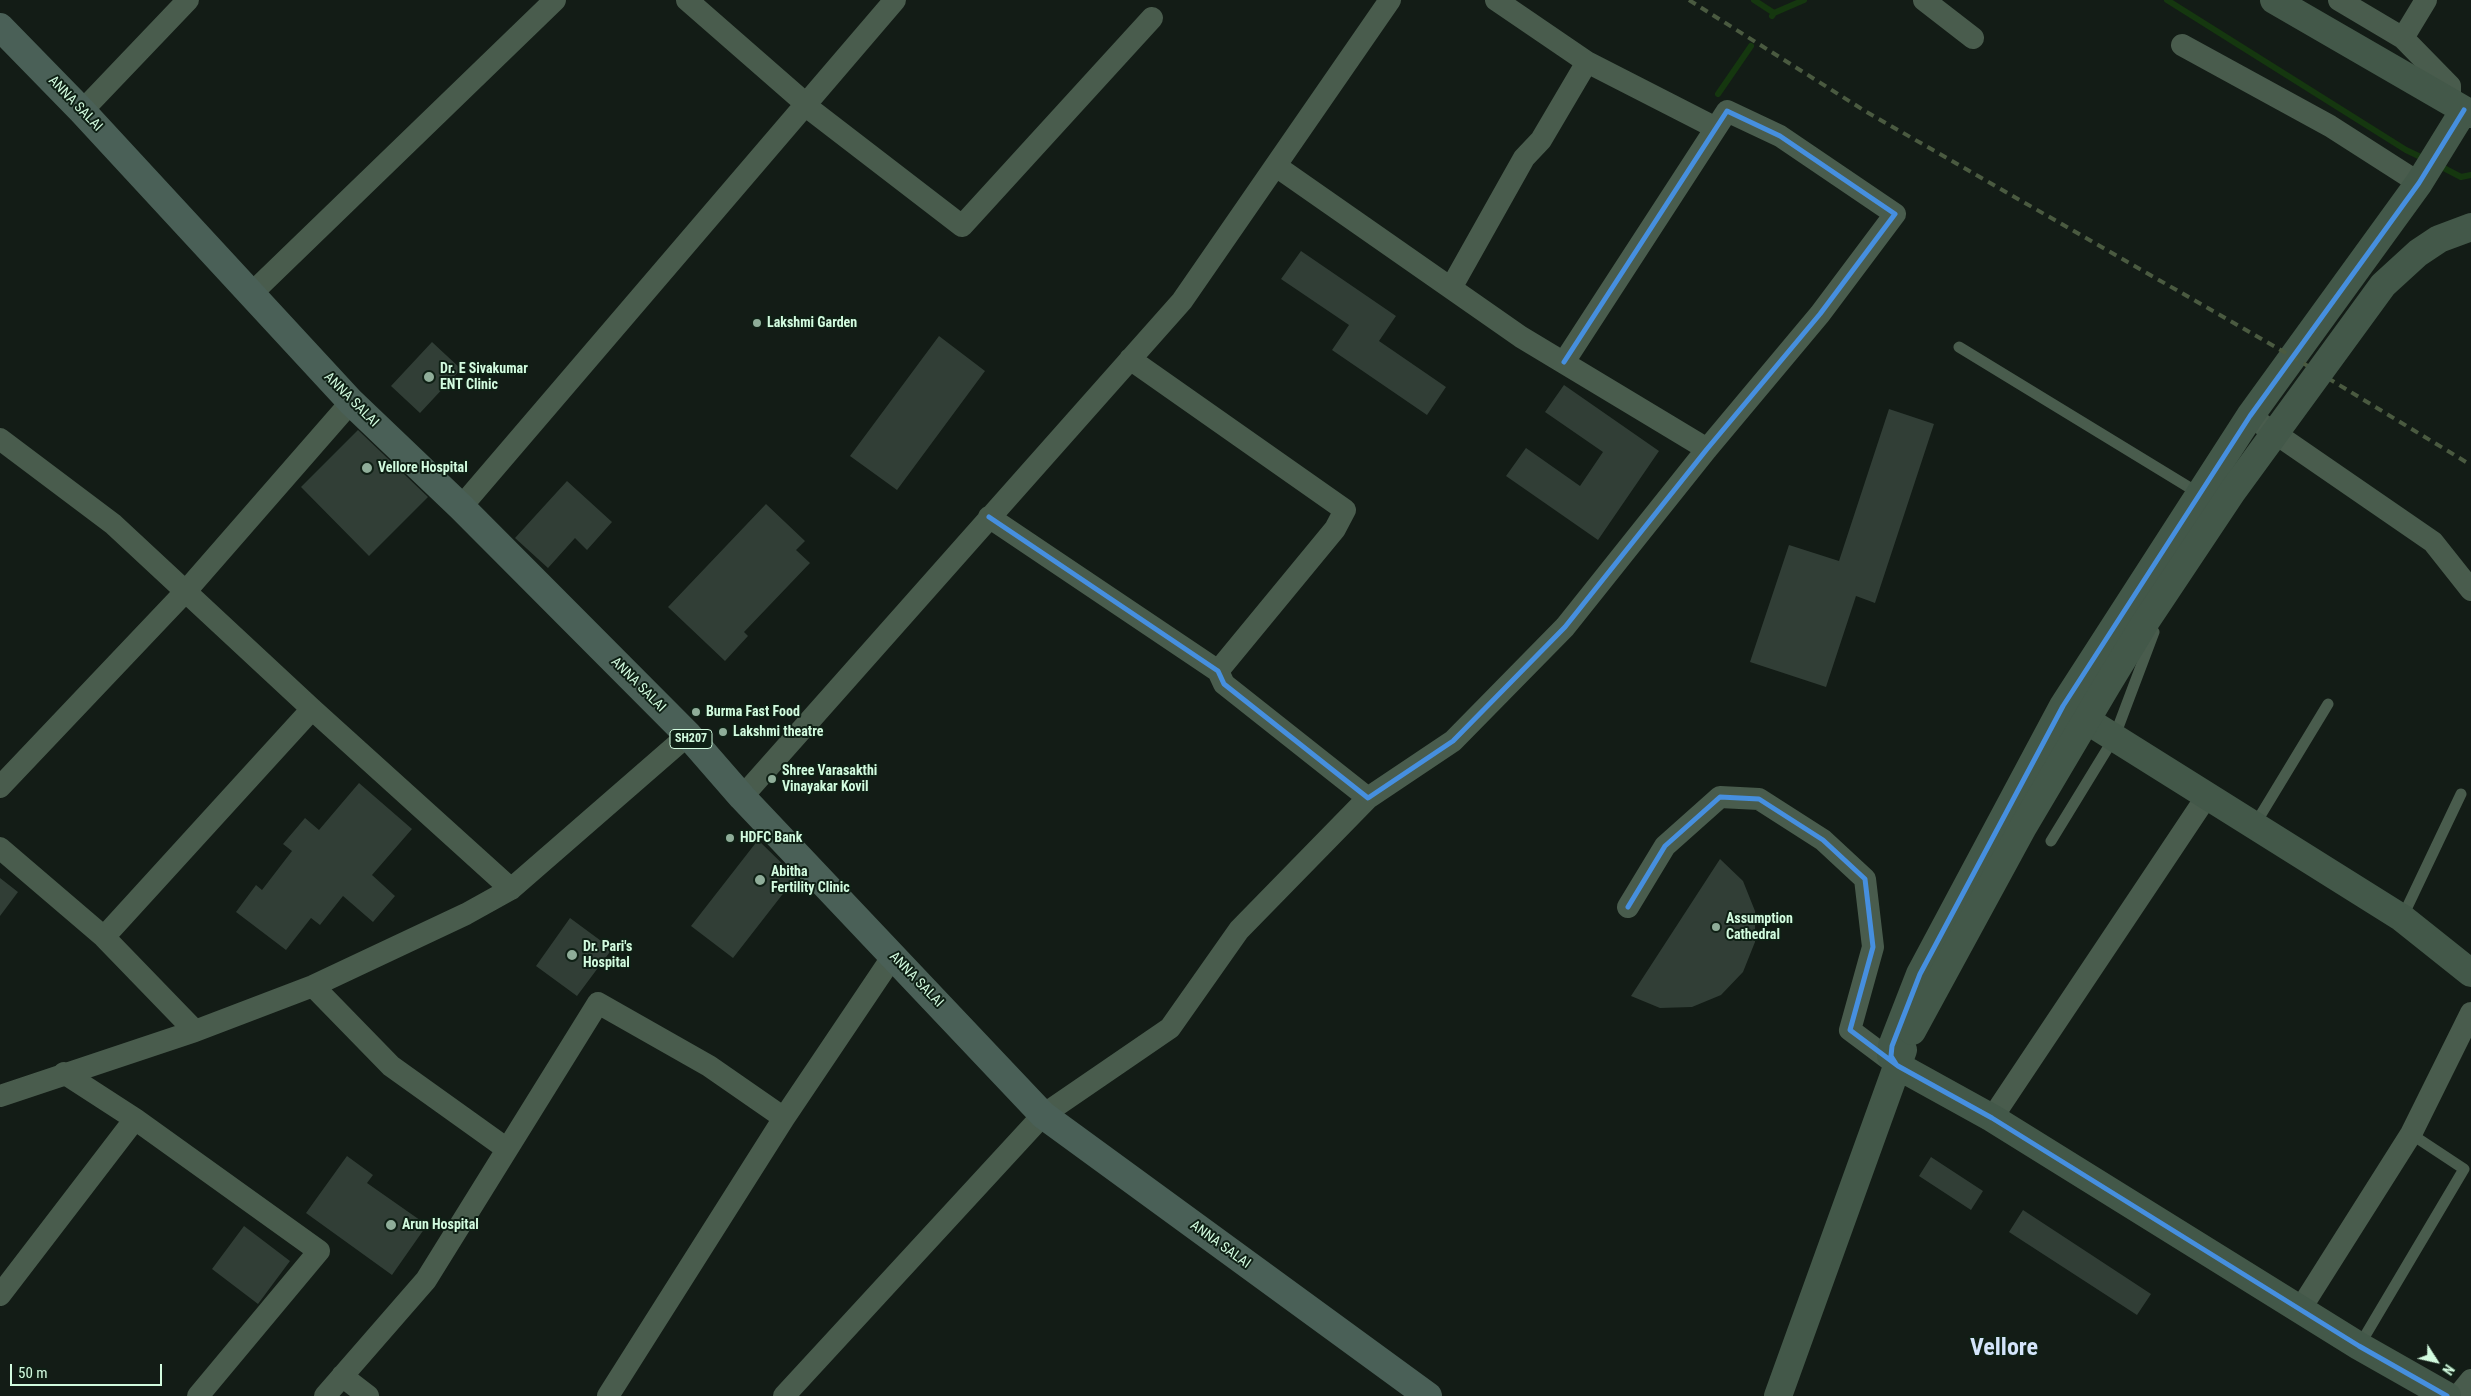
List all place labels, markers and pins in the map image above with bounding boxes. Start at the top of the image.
place label: Lakshmi Garden [767,315,857,331]
marker: Lakshmi Garden [751,317,763,329]
place label: Dr. E Sivakumar ENT Clinic [440,361,528,394]
marker: Dr. E Sivakumar ENT Clinic [422,370,436,384]
place label: Vellore Hospital [378,460,468,476]
marker: Vellore Hospital [360,461,374,475]
place label: Burma Fast Food [706,704,800,720]
marker: Burma Fast Food [690,706,702,718]
place label: Lakshmi theatre [733,724,823,740]
marker: Lakshmi theatre [717,726,729,738]
place label: Shree Varasakthi Vinayakar Kovil [782,763,877,796]
marker: Shree Varasakthi Vinayakar Kovil [766,773,778,785]
place label: HDFC Bank [740,830,802,846]
marker: HDFC Bank [724,832,736,844]
place label: Abitha Fertility Clinic [771,864,850,896]
marker: Abitha Fertility Clinic [753,873,767,887]
place label: Assumption Cathedral [1726,911,1793,944]
marker: Assumption Cathedral [1710,921,1722,933]
place label: Dr. Pari's Hospital [583,939,632,972]
marker: Dr. Pari's Hospital [565,948,579,962]
place label: Arun Hospital [402,1217,479,1233]
marker: Arun Hospital [384,1218,398,1232]

